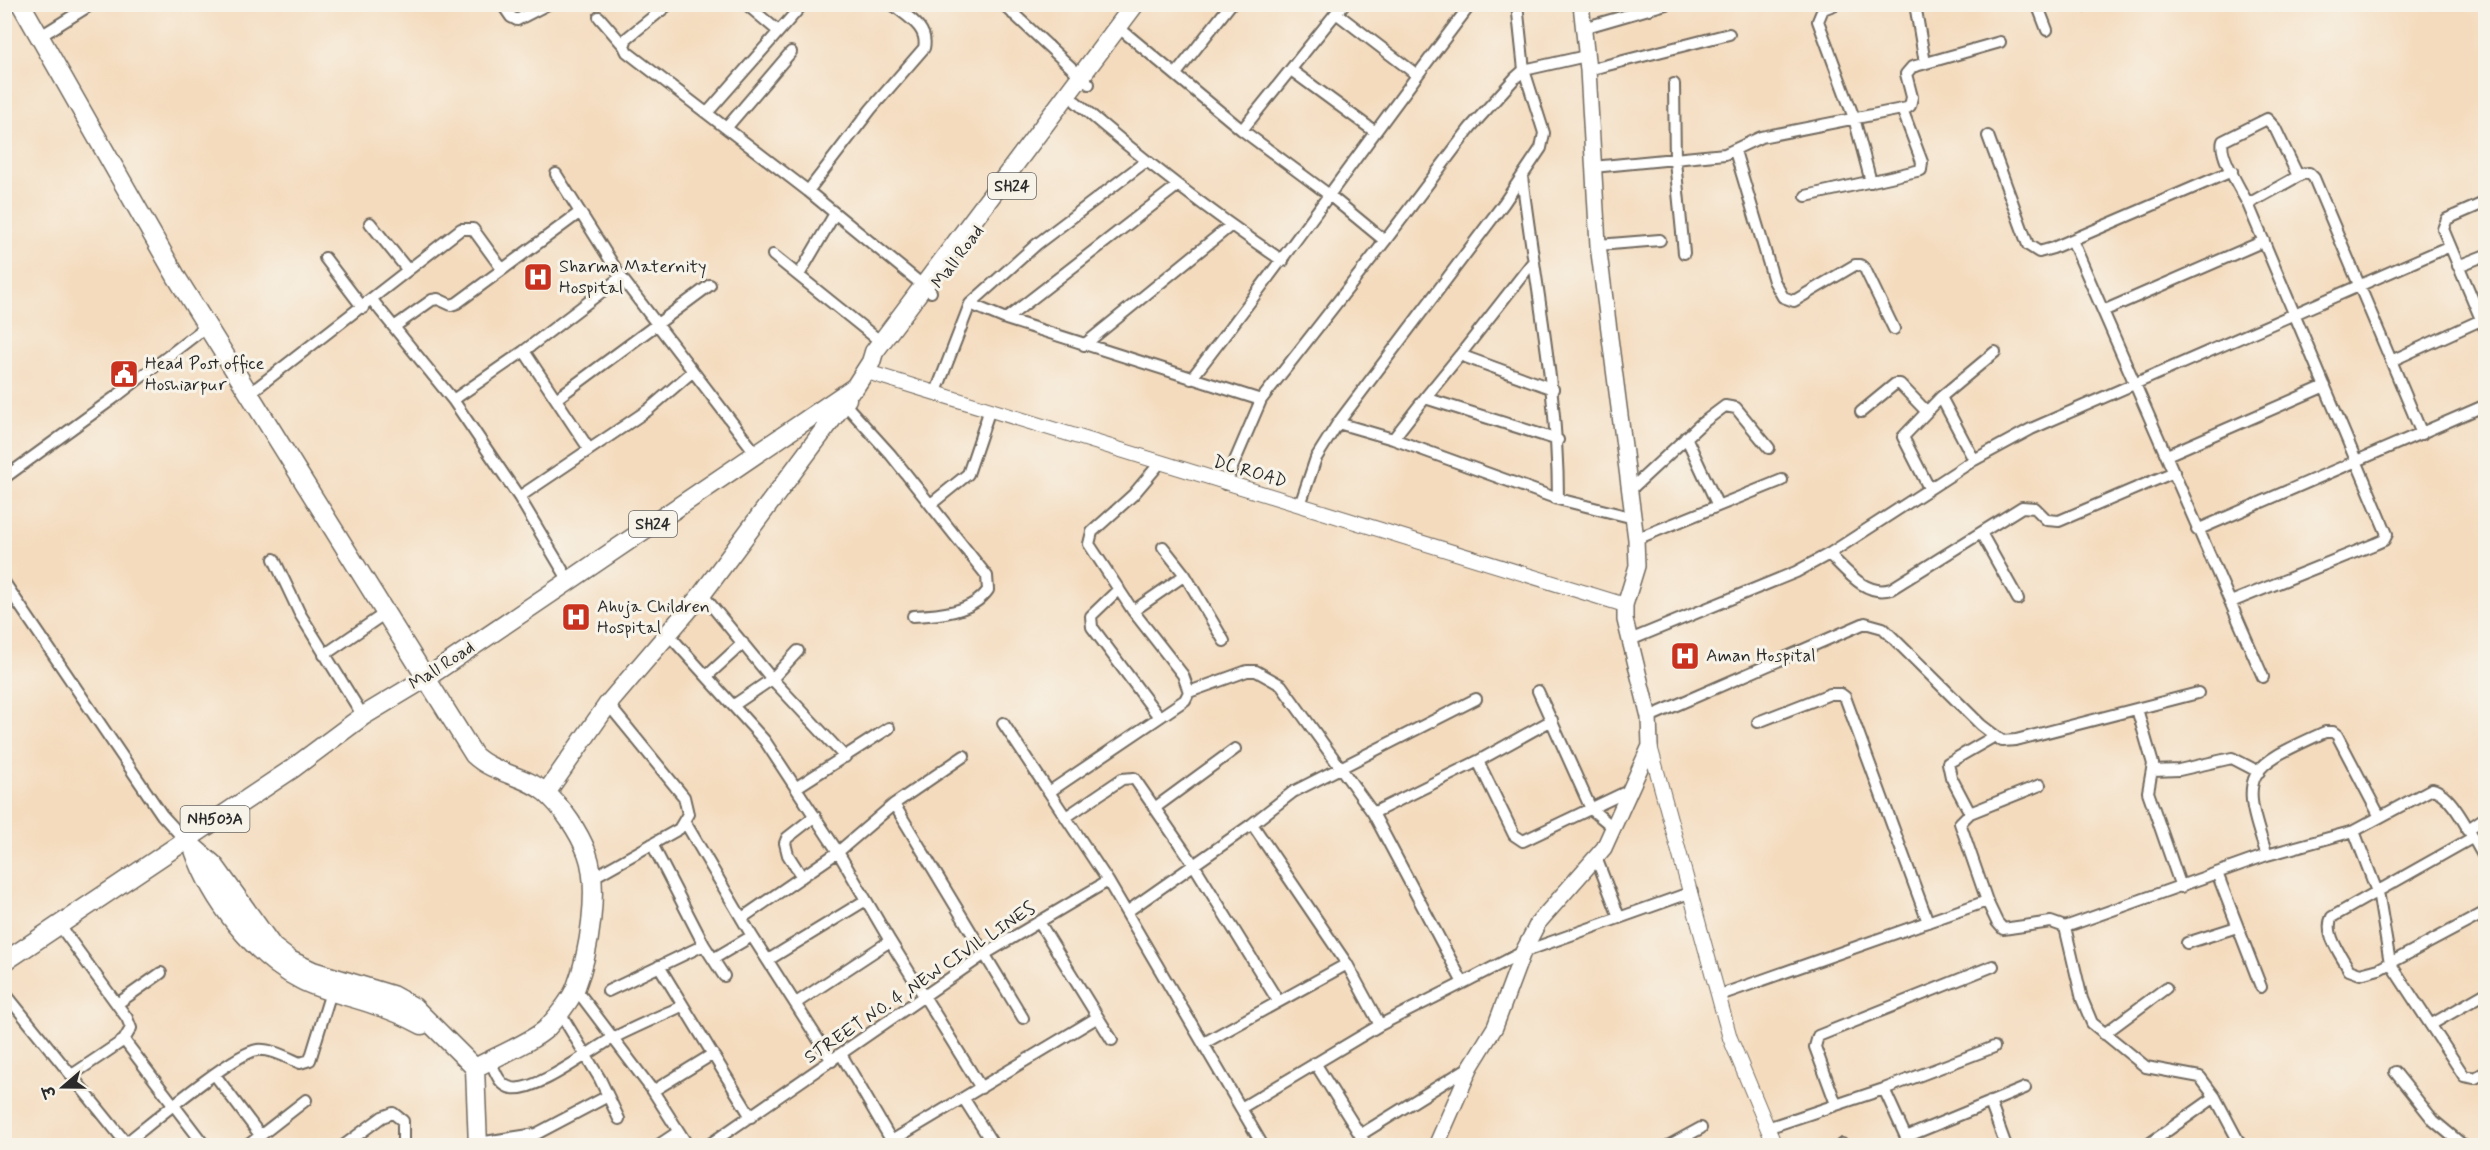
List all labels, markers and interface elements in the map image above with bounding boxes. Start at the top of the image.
road number: SH24 [988,173,1036,199]
street label: Mall Road [926,220,990,294]
place label: Sharma Maternity Hospital [559,255,707,300]
hospital icon: Sharma Maternity Hospital [522,261,554,293]
place label: Head Post office Hoshiarpur [145,352,265,397]
public building icon: Head Post office Hoshiarpur [108,358,140,390]
street label: DC ROAD [1210,450,1290,494]
road number: SH24 [629,511,677,537]
place label: Ahuja Children Hospital [597,595,710,640]
hospital icon: Ahuja Children Hospital [560,601,592,633]
street label: Mall Road [404,636,480,696]
hospital icon: Aman Hospital [1669,640,1701,672]
place label: Aman Hospital [1706,644,1816,668]
road number: NH503A [180,806,250,832]
street label: STREET NO. 4 ,NEW CIVIL LINES [800,897,1040,1069]
north arrow [33,1057,93,1117]
text: उ [38,1082,63,1102]

